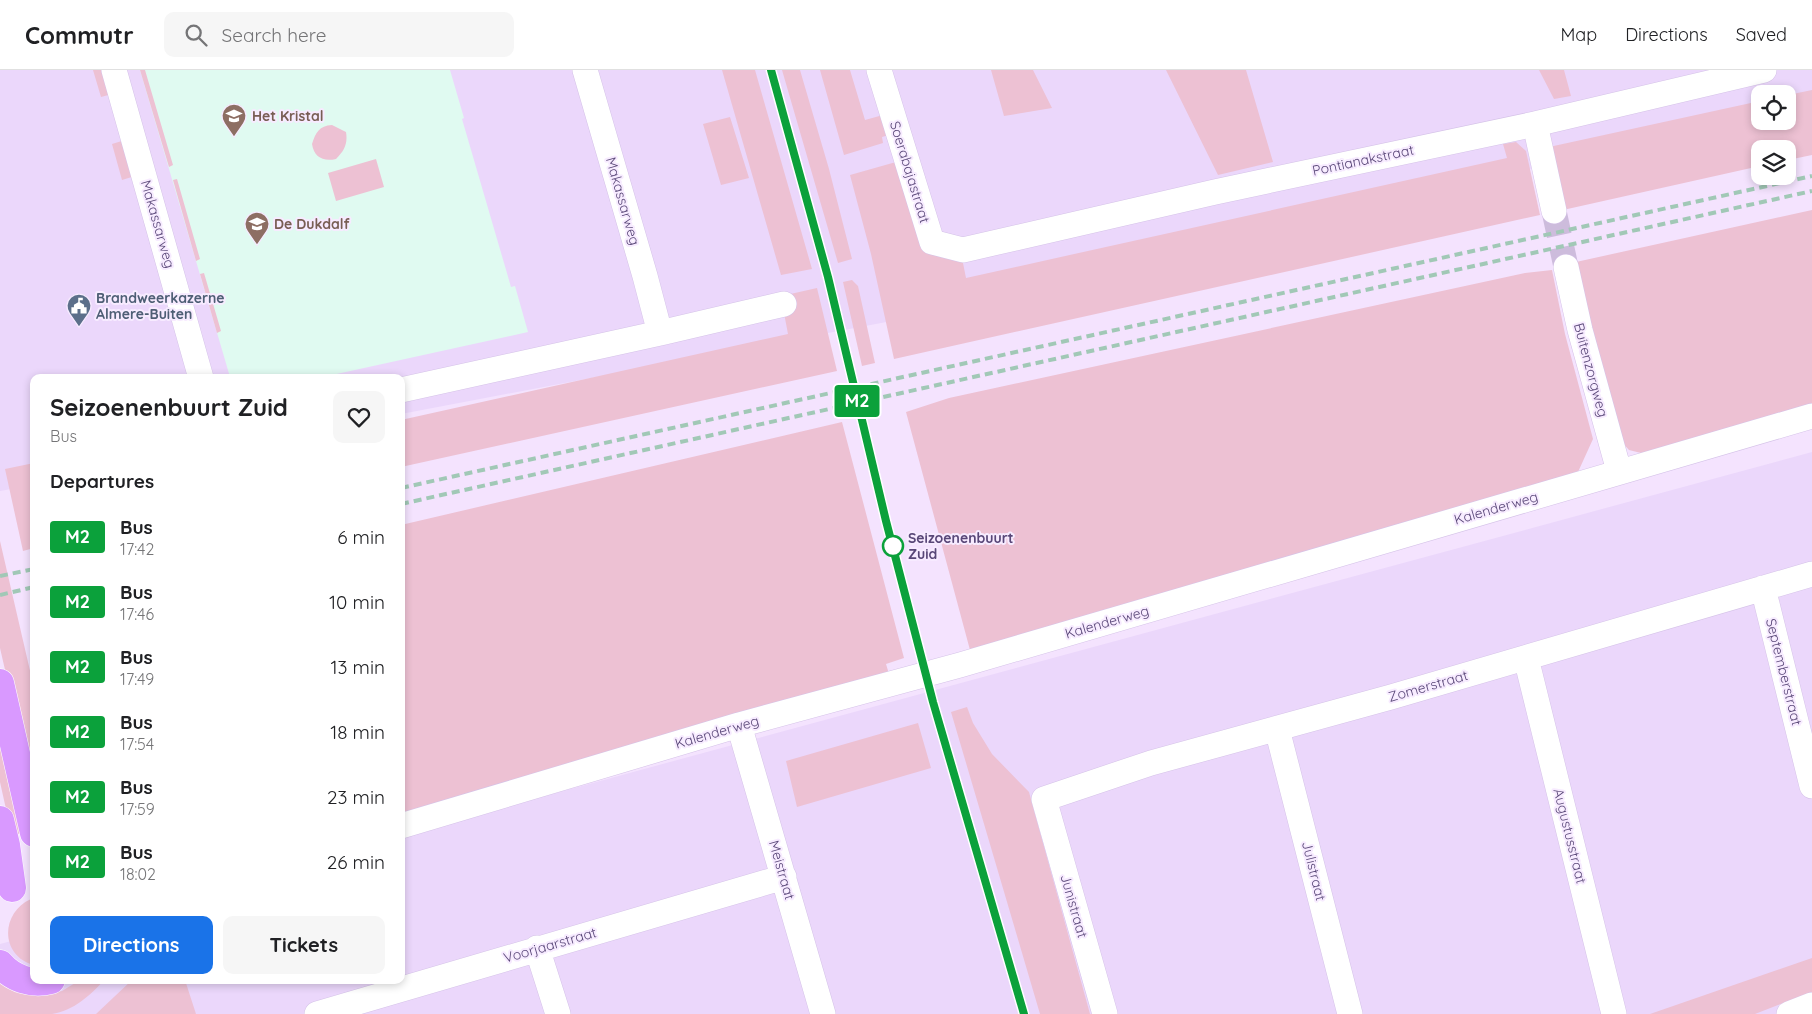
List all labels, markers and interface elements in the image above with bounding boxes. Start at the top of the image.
search box [164,12,514,57]
text: Commutr [25,20,134,50]
icon: search [182,21,210,49]
text: Search here [222,23,327,47]
text: Map [1560,23,1597,46]
text: Directions [1625,23,1708,46]
text: Saved [1736,23,1787,46]
map controls [1751,85,1796,185]
button: locate [1751,85,1796,130]
school or university icon: Het Kristal [221,103,247,137]
place label: Het Kristal [252,107,323,125]
street label: Soerabajastraat [886,119,934,225]
street label: Pontianakstraat [1311,140,1416,180]
button: layers [1751,140,1796,185]
street label: Makassarweg [602,155,644,247]
street label: Makassarweg [137,178,179,270]
school or university icon: De Dukdalf [244,211,270,245]
place label: De Dukdalf [274,215,351,233]
place label: Brandweerkazerne Almere-Buiten [96,289,225,323]
public building icon: Brandweerkazerne Almere-Buiten [66,293,92,327]
street label: Buitenzorgweg [1570,321,1612,419]
line badge: M2 [834,385,880,417]
text: M2 [845,389,869,412]
button: heart [333,391,385,443]
text: Seizoenenbuurt Zuid [50,392,288,422]
text: Bus [50,426,77,446]
text: Departures [50,469,154,493]
street label: Kalenderweg [1452,487,1540,529]
text: Bus [120,515,153,539]
text: M2 [65,525,90,548]
text: 6 min [337,525,385,549]
place label: Seizoenenbuurt Zuid [908,529,1014,563]
marker: Seizoenenbuurt Zuid [882,535,904,557]
text: 17:42 [120,539,154,559]
text: Bus [120,580,153,604]
text: M2 [65,590,90,613]
text: 10 min [329,590,385,614]
street label: Kalenderweg [1063,601,1151,643]
text: 17:46 [120,604,154,624]
street label: Septemberstraat [1762,617,1806,728]
text: Bus [120,645,153,669]
text: M2 [65,655,90,678]
text: 13 min [330,655,385,679]
street label: Zomerstraat [1386,666,1470,706]
text: 17:49 [120,669,154,689]
text: Bus [120,710,153,734]
street label: Kalenderweg [673,711,761,753]
text: M2 [65,720,90,743]
text: 18 min [330,720,385,744]
text: 17:54 [120,734,154,754]
text: Bus [120,775,153,799]
text: M2 [65,785,90,808]
text: 23 min [327,785,385,809]
street label: Augustusstraat [1549,786,1591,886]
text: 17:59 [120,799,155,819]
street label: Meistraat [765,838,799,902]
street label: Julistraat [1298,839,1330,903]
text: Bus [120,840,153,864]
text: M2 [65,850,90,873]
text: 26 min [327,850,385,874]
text: 18:02 [120,864,156,884]
street label: Junistraat [1056,872,1092,940]
button: Directions [50,916,213,974]
button: Tickets [223,916,385,974]
street label: Voorjaarstraat [501,923,599,967]

